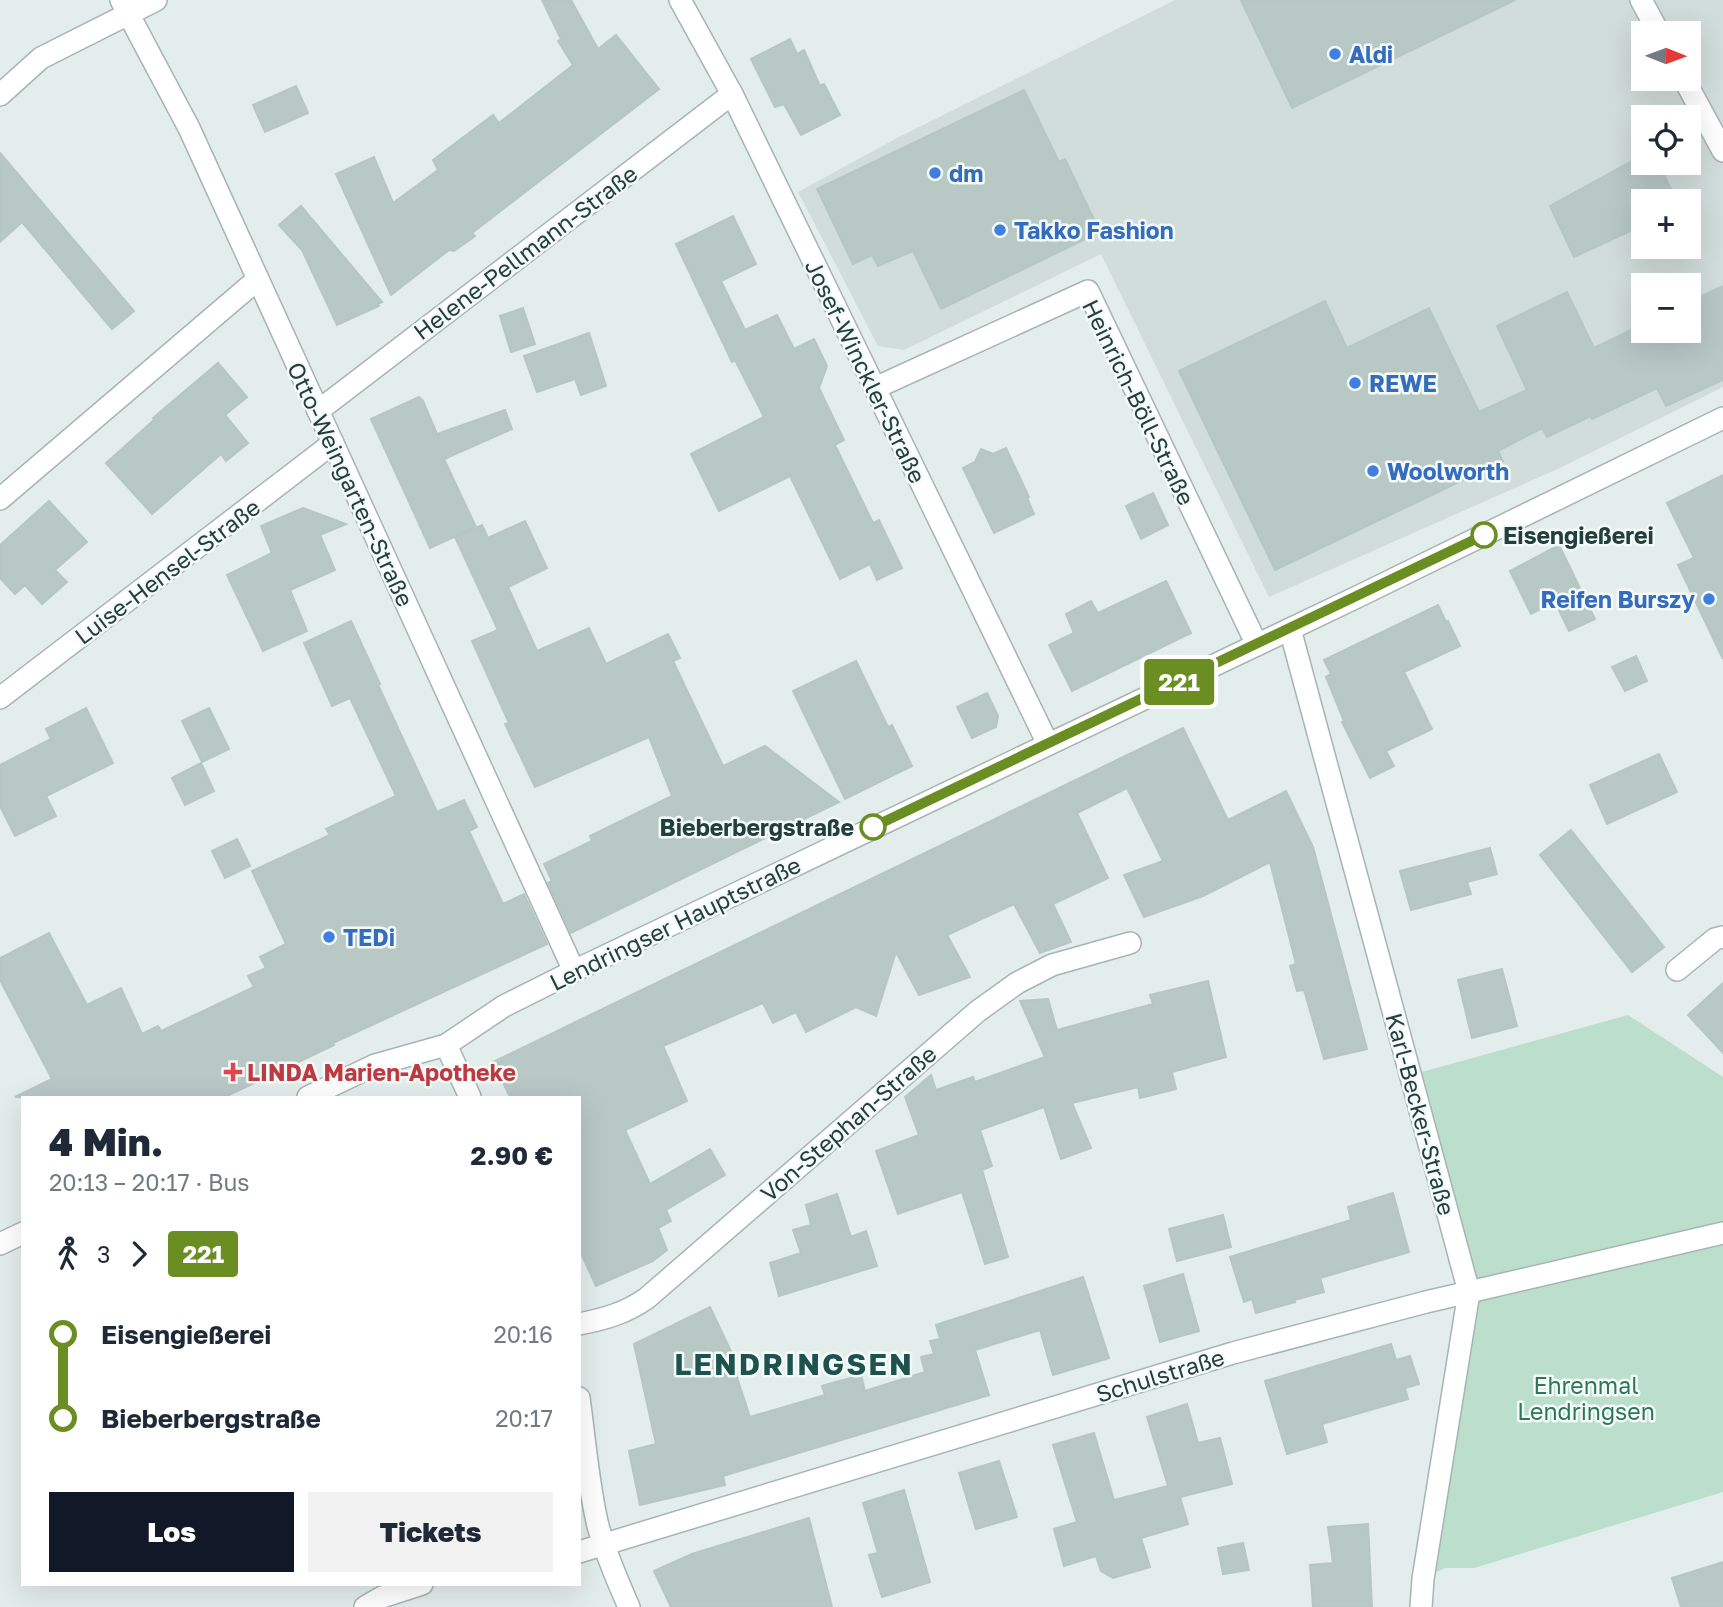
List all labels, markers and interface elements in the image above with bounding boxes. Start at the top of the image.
north arrow [1631,21,1701,91]
map controls [1631,21,1701,343]
place label: Aldi [1349,40,1393,68]
marker: Aldi [1327,46,1343,62]
button: locate [1631,105,1701,175]
street label: Helene-Pellmann-Straße [408,159,642,345]
place label: dm [949,159,983,187]
marker: dm [927,165,943,181]
button: + [1631,189,1701,259]
place label: Takko Fashion [1014,216,1174,244]
marker: Takko Fashion [992,222,1008,238]
street label: Josef-Winckler-Straße [800,255,932,487]
button: − [1631,273,1701,343]
street label: Heinrich-Böll-Straße [1077,295,1201,509]
street label: Otto-Weingarten-Straße [282,357,420,611]
place label: REWE [1369,369,1437,397]
marker: REWE [1347,375,1363,391]
place label: Woolworth [1387,457,1509,485]
marker: Woolworth [1365,463,1381,479]
street label: Luise-Hensel-Straße [69,492,265,650]
place label: Eisengießerei [1503,521,1654,549]
marker: Eisengießerei [1471,522,1497,548]
place label: Reifen Burszy [1541,585,1695,613]
marker: Reifen Burszy [1701,591,1717,607]
line badge: 221 [1139,659,1219,705]
text: 221 [1158,667,1200,696]
place label: Bieberbergstraße [660,813,854,841]
marker: Bieberbergstraße [860,814,886,840]
street label: Lendringser Hauptstraße [545,850,805,996]
place label: TEDi [343,923,395,951]
marker: TEDi [321,929,337,945]
street label: Karl-Becker-Straße [1381,1010,1461,1218]
street label: Von-Stephan-Straße [754,1039,942,1207]
place label: LINDA Marien-Apotheke [247,1058,516,1086]
marker: LINDA Marien-Apotheke [225,1064,241,1080]
text: 4 Min. [49,1119,163,1164]
text: 2.90 € [471,1140,553,1171]
text: 20:13 – 20:17 · Bus [49,1168,250,1196]
icon: walk [49,1235,87,1273]
icon: forward [120,1235,158,1273]
text: 221 [182,1239,224,1268]
text: 3 [97,1240,110,1268]
text: Eisengießerei [101,1319,271,1350]
text: 20:16 [493,1320,553,1348]
street label: Schulstraße [1093,1342,1227,1408]
district label: LENDRINGSEN [674,1346,914,1382]
park label: Ehrenmal Lendringsen [1517,1371,1655,1425]
text: Bieberbergstraße [101,1403,321,1434]
text: 20:17 [495,1404,553,1432]
button: Los [49,1492,294,1572]
button: Tickets [308,1492,553,1572]

